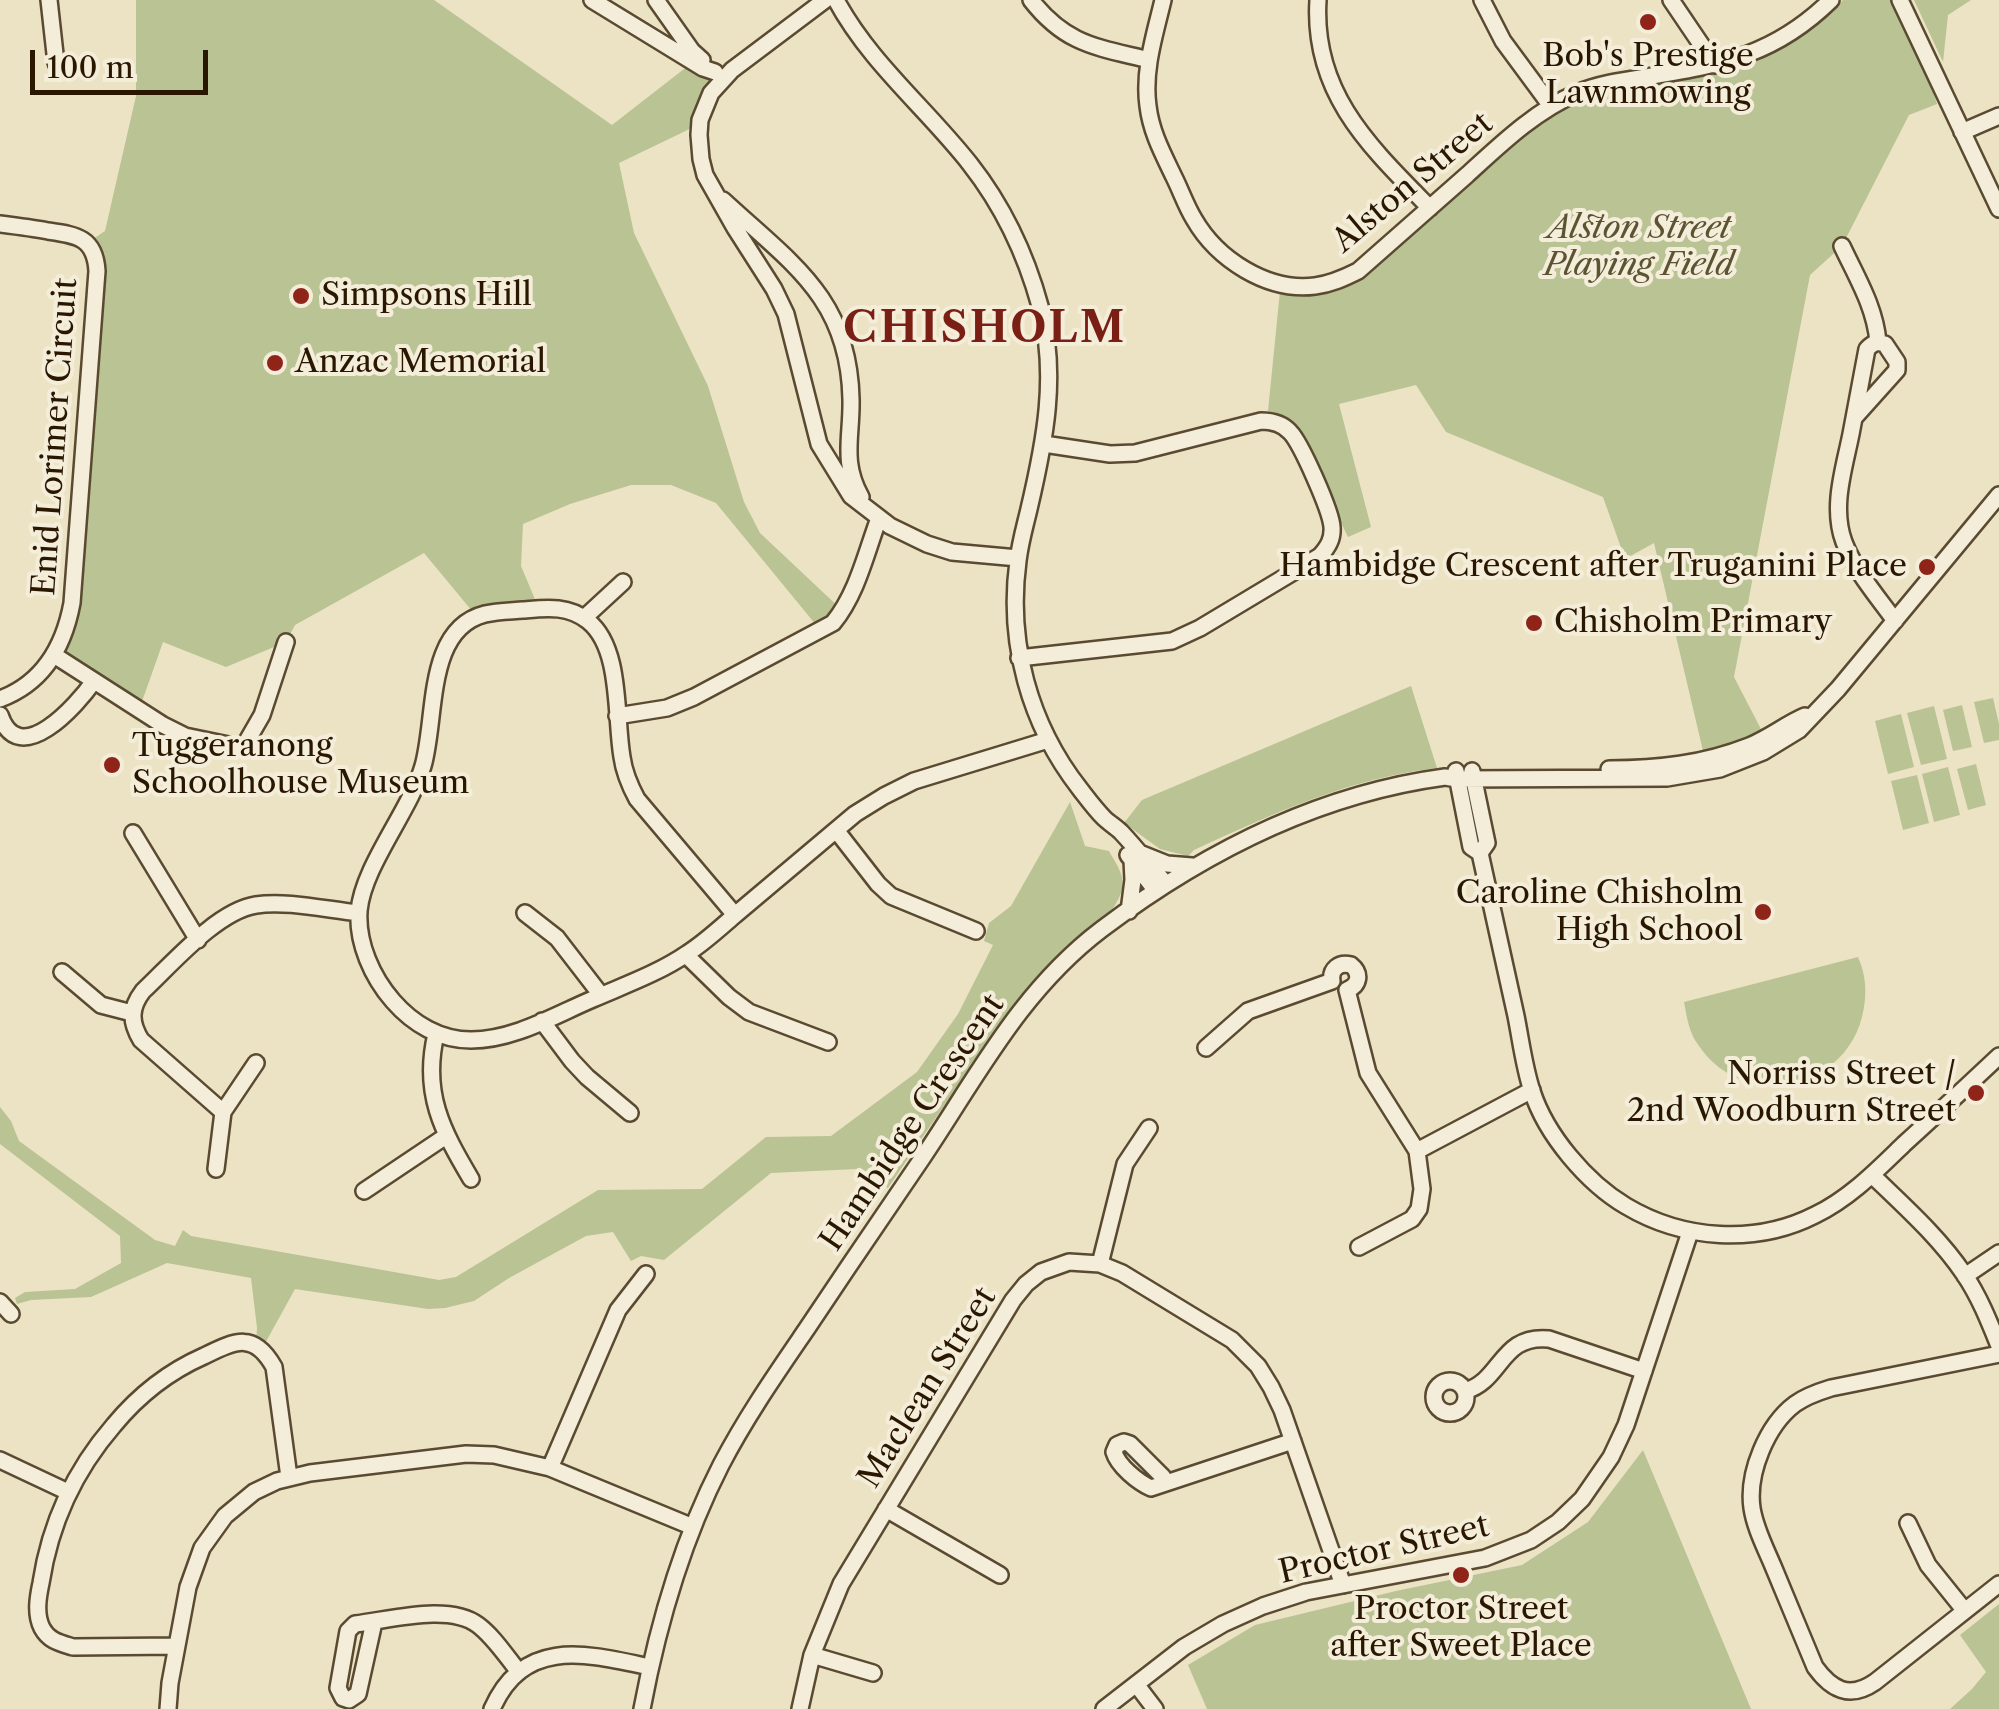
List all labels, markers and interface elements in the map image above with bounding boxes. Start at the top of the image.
marker: Bob's Prestige Lawnmowing [1637,11,1659,33]
scale bar [35,30,212,92]
place label: Bob's Prestige Lawnmowing [1542,38,1754,113]
text: 100 m [47,49,134,86]
street label: Alston Street [1325,105,1501,261]
park label: Alston Street Playing Field [1544,210,1734,285]
street label: Enid Lorimer Circuit [26,277,86,597]
place label: Simpsons Hill [321,277,532,315]
marker: Simpsons Hill [290,285,312,307]
district label: CHISHOLM [843,305,1127,355]
place label: Anzac Memorial [295,344,546,382]
marker: Anzac Memorial [264,352,286,374]
place label: Hambidge Crescent after Truganini Place [1279,548,1907,586]
marker: Hambidge Crescent after Truganini Place [1916,556,1938,578]
place label: Chisholm Primary [1554,604,1832,642]
marker: Chisholm Primary [1523,612,1545,634]
place label: Tuggeranong Schoolhouse Museum [132,728,469,803]
marker: Tuggeranong Schoolhouse Museum [101,754,123,776]
place label: Caroline Chisholm High School [1456,875,1743,950]
marker: Caroline Chisholm High School [1752,901,1774,923]
street label: Hambidge Crescent [813,987,1013,1259]
place label: Norriss Street / 2nd Woodburn Street [1627,1056,1956,1131]
marker: Norriss Street / 2nd Woodburn Street [1965,1082,1987,1104]
street label: Maclean Street [851,1281,1005,1495]
street label: Proctor Street [1275,1507,1493,1593]
marker: Proctor Street after Sweet Place [1450,1564,1472,1586]
place label: Proctor Street after Sweet Place [1330,1591,1592,1666]

